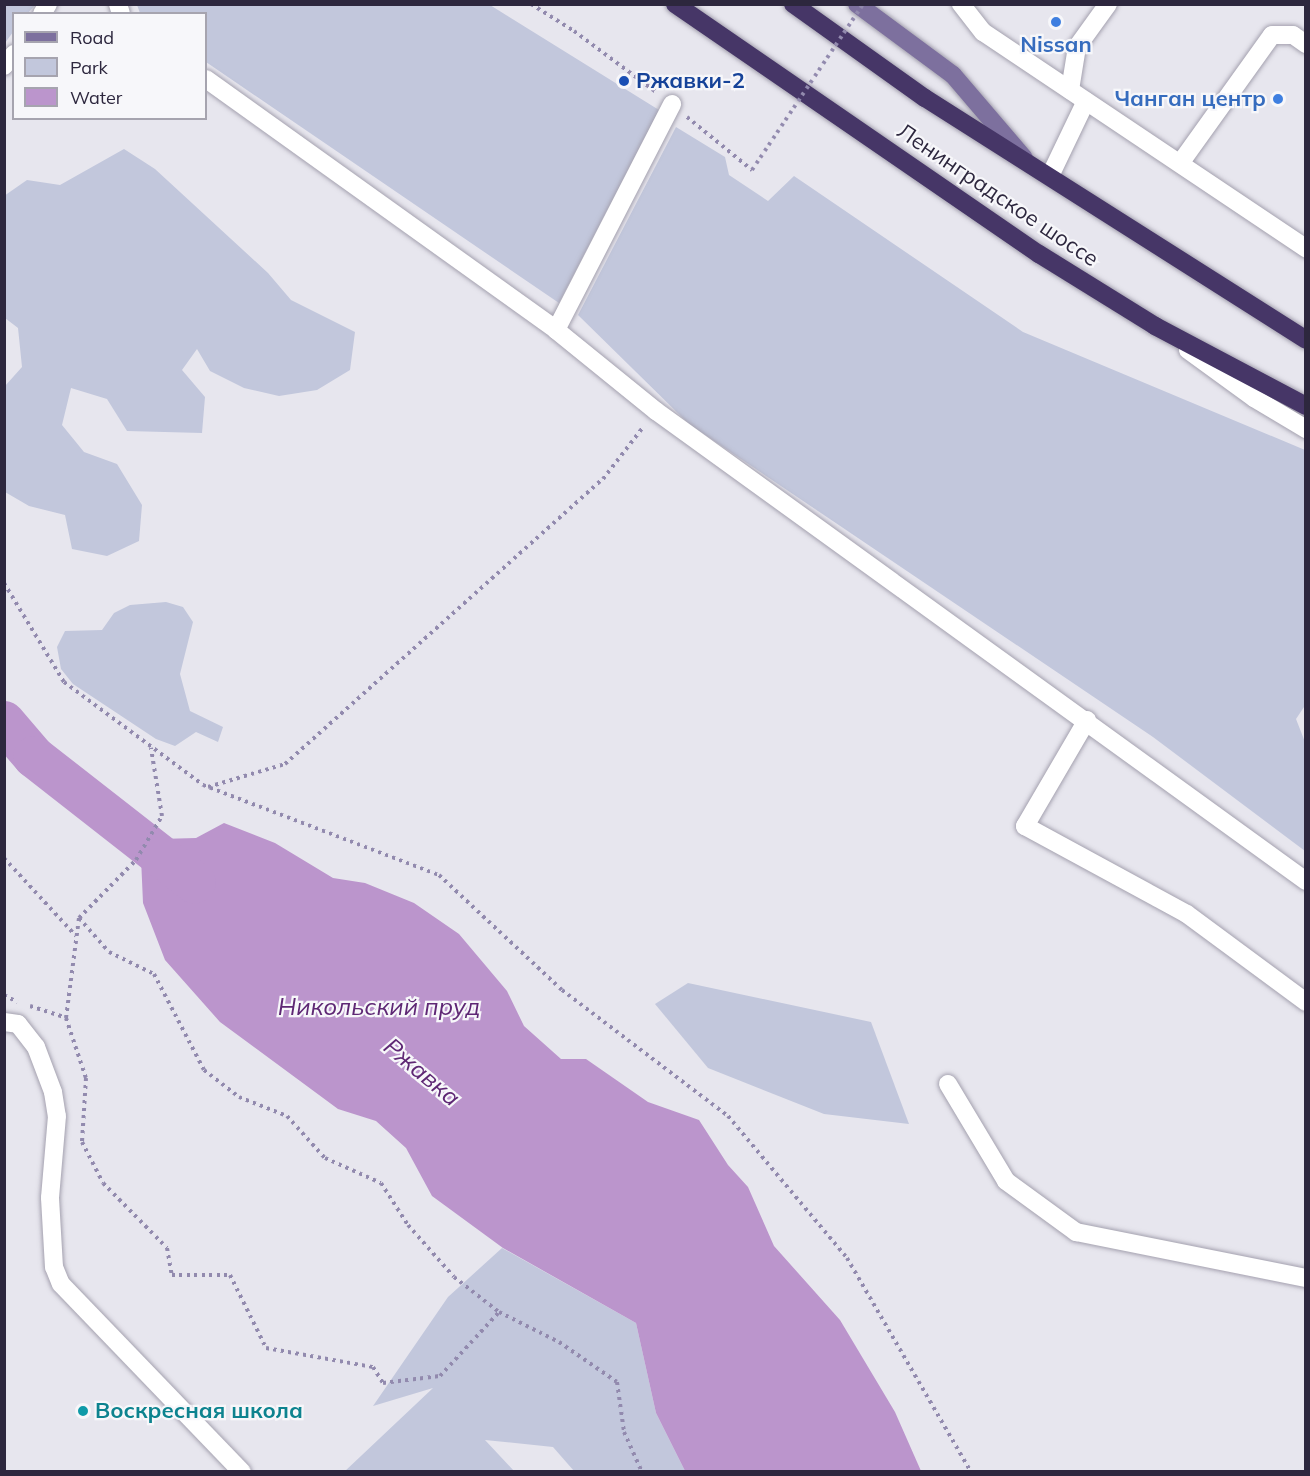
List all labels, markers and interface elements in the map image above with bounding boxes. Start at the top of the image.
legend [12,12,207,120]
marker: Nissan [1049,15,1063,29]
text: Road [70,26,114,49]
place label: Nissan [1020,32,1092,58]
text: Park [70,56,108,79]
place label: Ржавки-2 [636,68,745,94]
marker: Ржавки-2 [617,74,631,88]
text: Water [70,86,122,109]
place label: Чанган центр [1114,86,1266,112]
marker: Чанган центр [1271,92,1285,106]
street label: Ленинградское шоссе [892,118,1104,272]
water label: Никольский пруд [278,993,480,1021]
water label: Ржавка [378,1032,466,1112]
place label: Воскресная школа [95,1398,303,1424]
marker: Воскресная школа [76,1404,90,1418]

